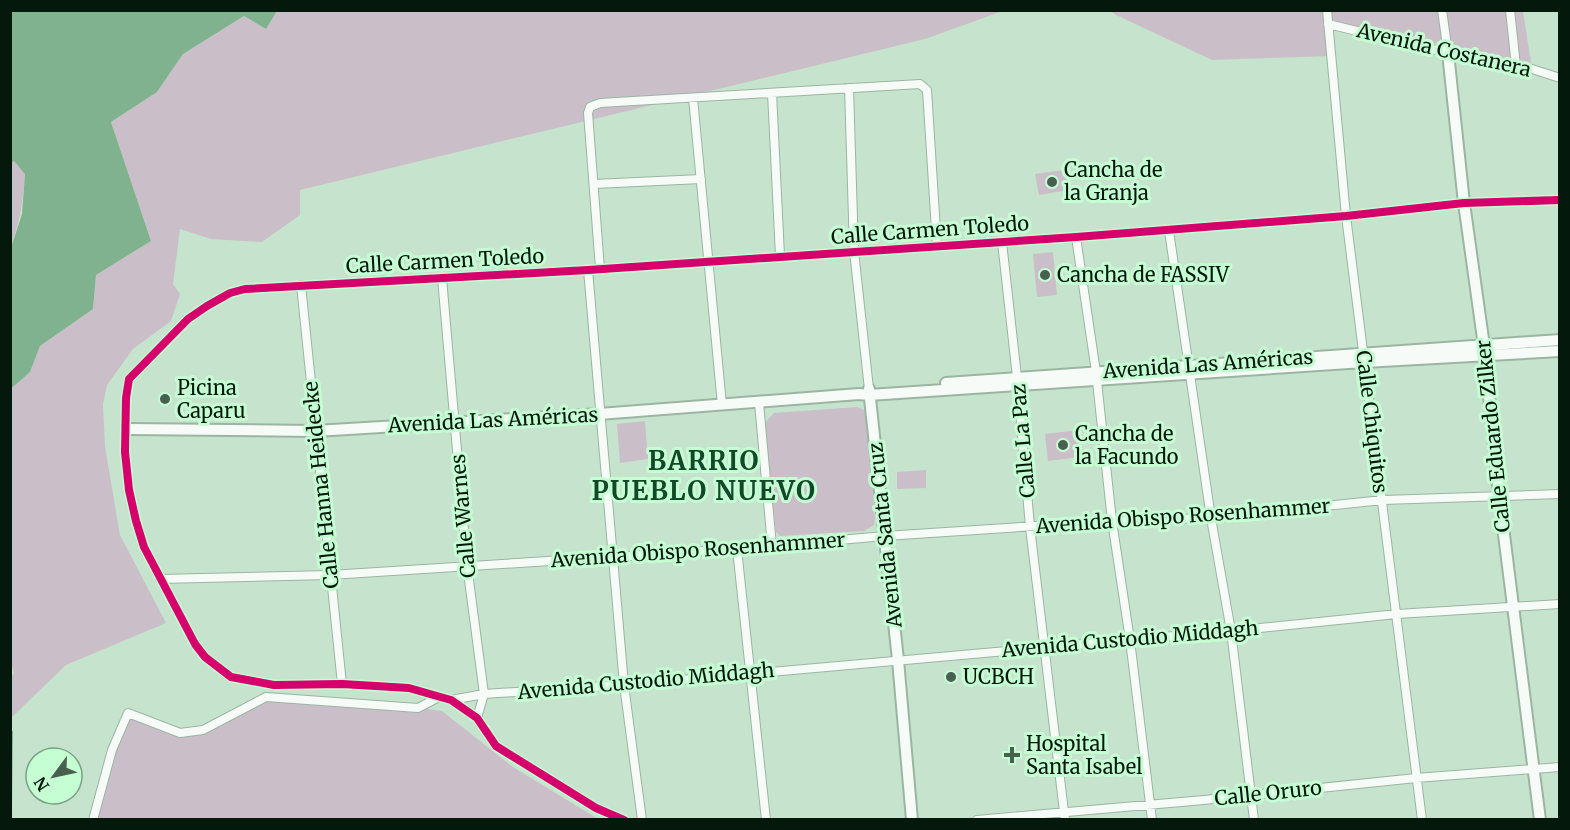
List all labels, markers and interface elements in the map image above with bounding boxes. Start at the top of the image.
street label: Avenida Costanera [1354,17,1534,82]
place label: Cancha de la Granja [1064,157,1162,205]
marker: Cancha de la Granja [1045,175,1059,189]
street label: Calle Carmen Toledo [830,210,1030,249]
street label: Calle Carmen Toledo [345,243,545,278]
place label: Cancha de FASSIV [1057,262,1230,287]
marker: Cancha de FASSIV [1038,268,1052,282]
street label: Calle Eduardo Zilker [1470,338,1515,534]
street label: Avenida Las Américas [1101,344,1314,383]
street label: Calle Chiquitos [1351,349,1394,495]
place label: Picina Caparu [177,375,246,423]
street label: Calle Hanna Heidecke [297,380,344,590]
street label: Calle La Paz [1005,383,1040,499]
marker: Picina Caparu [158,392,172,406]
street label: Avenida Las Américas [386,402,599,438]
place label: Cancha de la Facundo [1075,421,1179,469]
marker: Cancha de la Facundo [1056,438,1070,452]
street label: Avenida Santa Cruz [862,441,907,630]
district label: BARRIO PUEBLO NUEVO [592,444,816,507]
street label: Calle Warnes [445,453,480,579]
street label: Avenida Obispo Rosenhammer [1034,493,1331,538]
street label: Avenida Obispo Rosenhammer [549,527,846,572]
street label: Avenida Custodio Middagh [1000,615,1259,662]
street label: Avenida Custodio Middagh [516,657,775,704]
place label: UCBCH [963,664,1034,689]
marker: UCBCH [944,670,958,684]
place label: Hospital Santa Isabel [1026,731,1142,779]
north arrow [24,746,84,806]
marker: Hospital Santa Isabel [1003,746,1021,764]
text: N [29,773,53,795]
street label: Calle Oruro [1213,774,1323,811]

